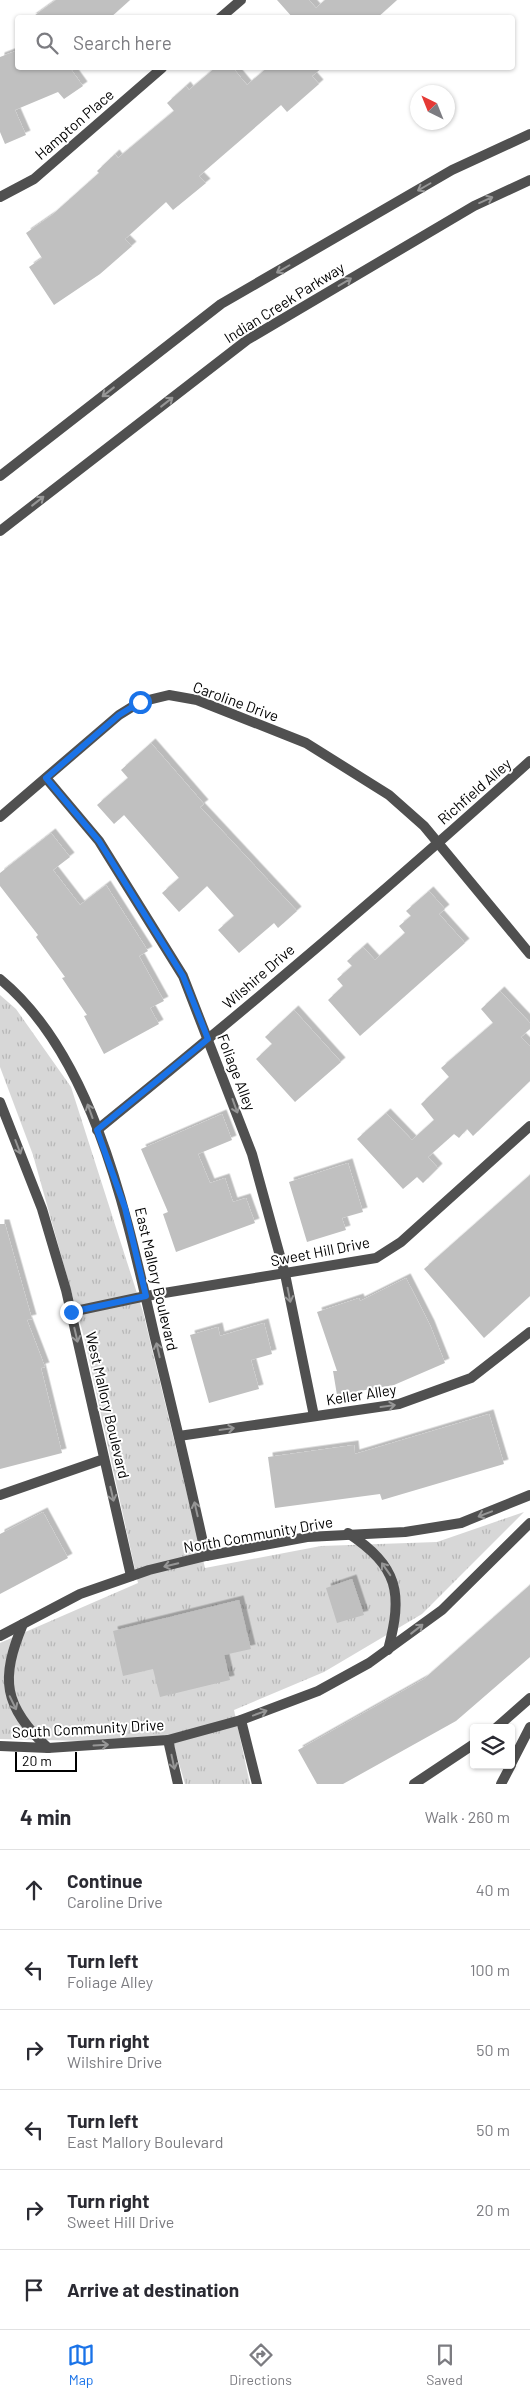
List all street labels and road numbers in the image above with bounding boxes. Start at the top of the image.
street label: Hampton Place [31,85,117,163]
street label: Indian Creek Parkway [221,258,347,346]
street label: Caroline Drive [191,677,281,725]
street label: Richfield Alley [434,754,514,828]
street label: Wilshire Drive [218,940,298,1012]
street label: Foliage Alley [214,1031,260,1113]
street label: East Mallory Boulevard [132,1205,182,1353]
street label: Sweet Hill Drive [269,1233,371,1269]
street label: West Mallory Boulevard [82,1330,134,1480]
street label: Keller Alley [325,1380,398,1408]
street label: North Community Drive [182,1512,334,1556]
street label: South Community Drive [11,1715,165,1741]

